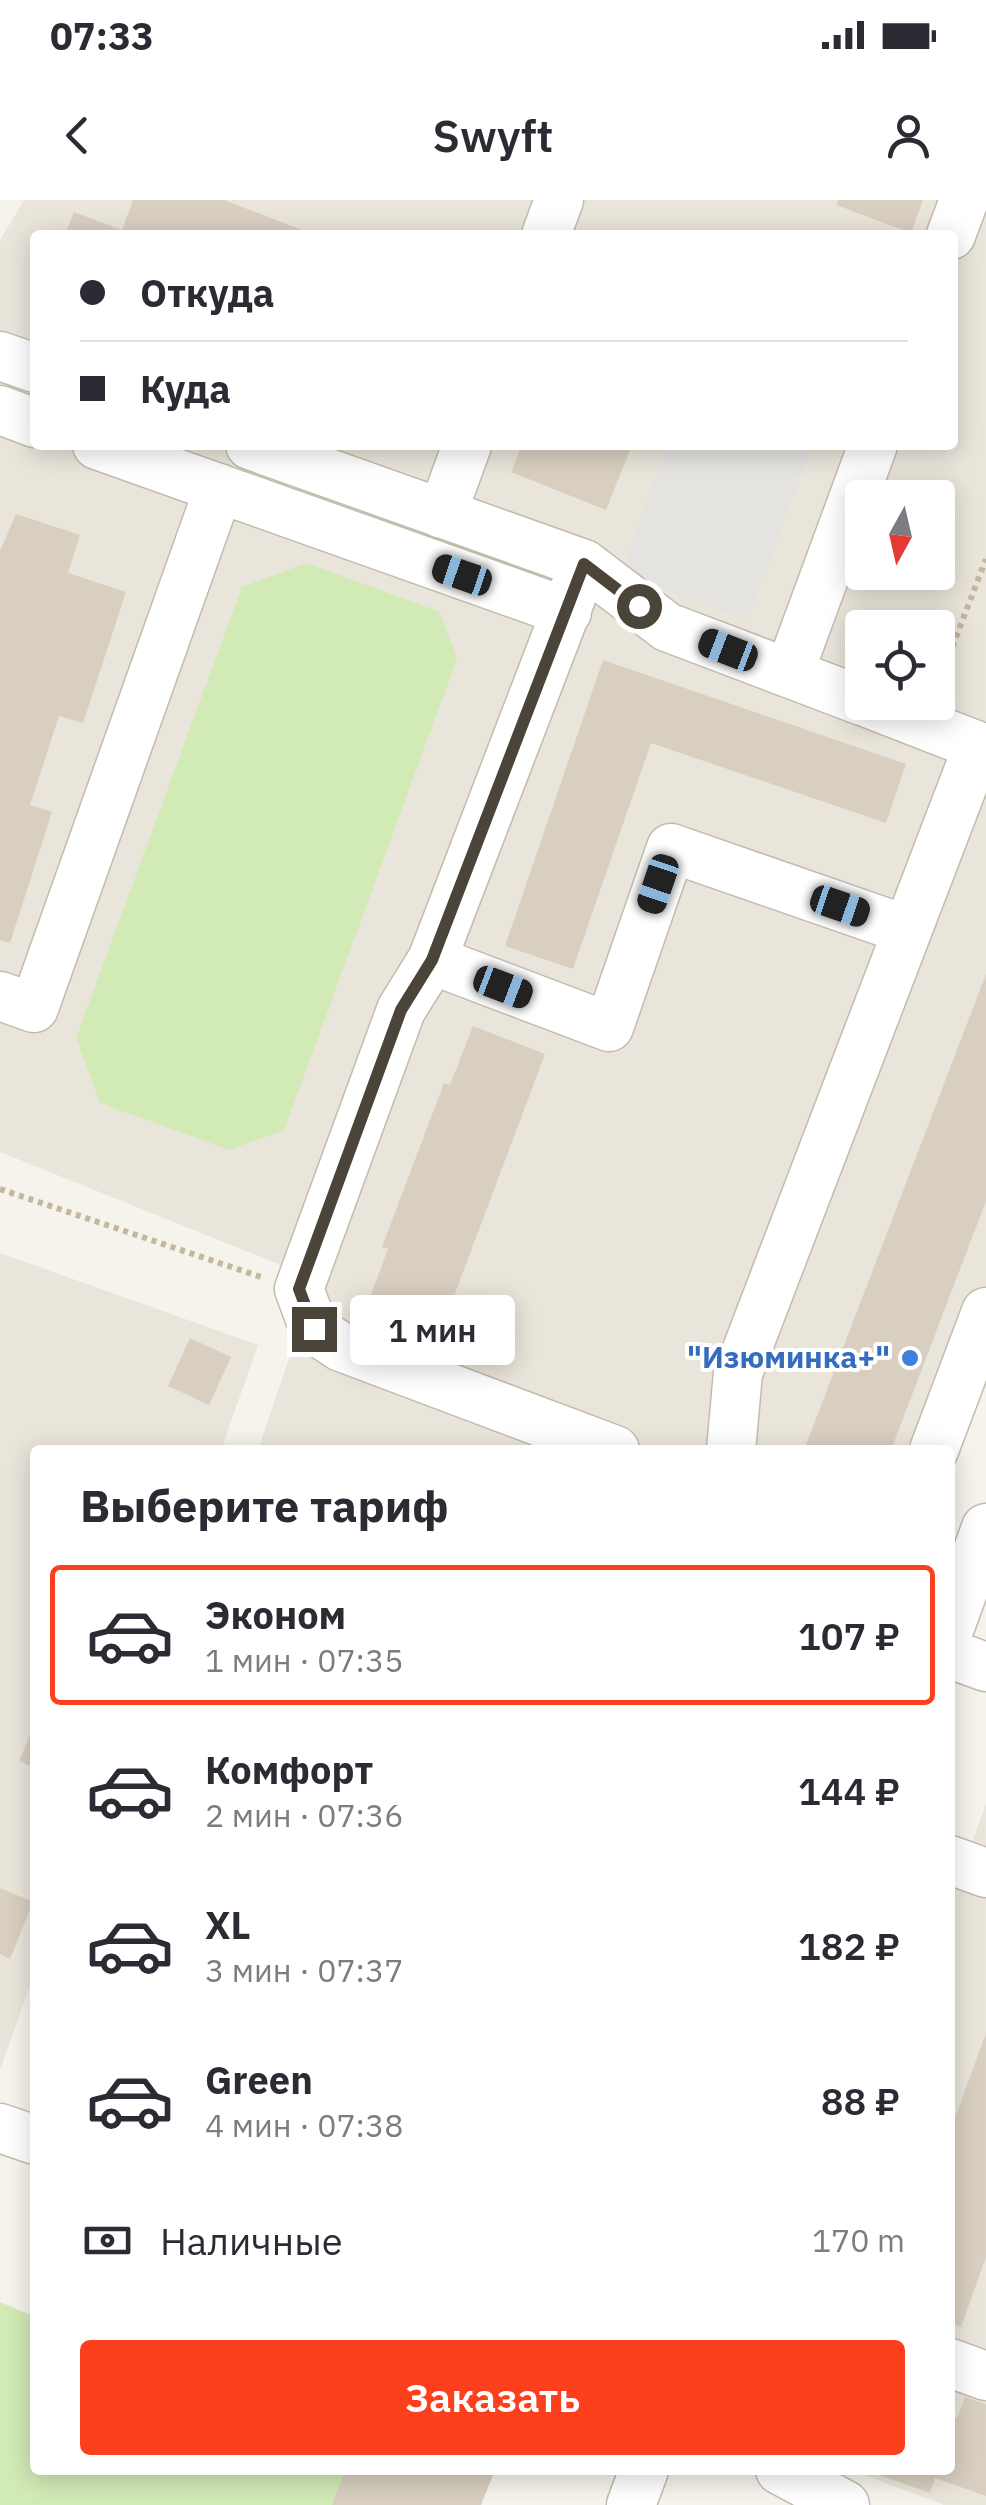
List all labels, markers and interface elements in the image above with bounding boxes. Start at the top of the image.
text: 07:33 [50,11,154,60]
text: Swyft [433,106,553,164]
icon: back [50,108,105,163]
icon: person [881,108,936,163]
text: Откуда [140,268,274,317]
text: Куда [140,364,231,413]
north arrow [845,480,955,590]
map controls [845,480,955,720]
car [429,551,495,599]
route start [617,584,662,629]
button: locate [845,610,955,720]
car [695,625,761,675]
car [634,851,682,917]
car [807,882,873,930]
car [470,962,536,1012]
callout: 1 мин [349,1294,514,1364]
route end [292,1307,337,1352]
text: 1 мин [388,1309,477,1351]
place label: "Изюминка+" [687,1337,890,1376]
marker: "Изюминка+" [899,1347,921,1369]
text: Выберите тариф [80,1476,449,1534]
icon: car [85,1590,175,1680]
text: Эконом [205,1590,346,1639]
text: 107 ₽ [798,1611,900,1660]
text: 1 мин · 07:35 [205,1639,403,1681]
icon: car [85,1745,175,1835]
text: Комфорт [205,1745,373,1794]
text: 144 ₽ [798,1766,900,1815]
text: 2 мин · 07:36 [205,1794,403,1836]
icon: car [85,1900,175,1990]
text: XL [205,1900,251,1949]
text: 182 ₽ [798,1921,900,1970]
text: 3 мин · 07:37 [205,1949,403,1991]
icon: car [85,2055,175,2145]
text: Green [205,2055,313,2104]
text: 88 ₽ [821,2076,900,2125]
text: 4 мин · 07:38 [205,2104,403,2146]
icon: cash [80,2213,135,2268]
text: Наличные [160,2216,343,2265]
text: 170 m [812,2219,905,2261]
button: Заказать [80,2340,905,2455]

